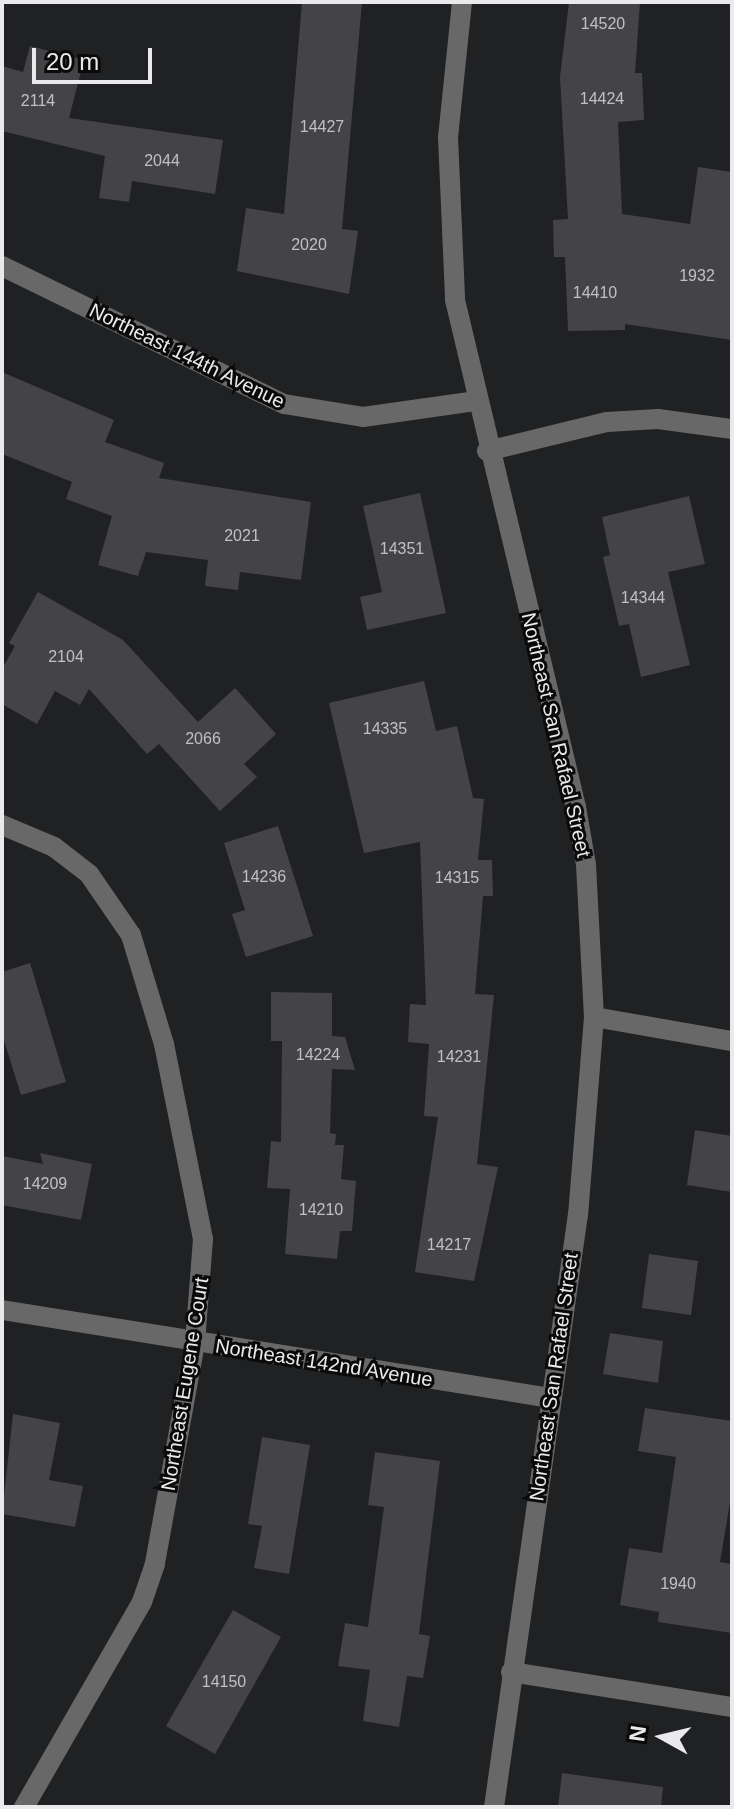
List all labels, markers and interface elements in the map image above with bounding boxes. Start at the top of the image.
house number: 14520 [581,14,625,34]
scale bar [36,32,156,82]
text: 20 m [46,48,99,75]
house number: 14424 [580,89,624,109]
house number: 2114 [21,91,55,111]
house number: 14427 [300,117,344,137]
house number: 2044 [144,151,180,171]
house number: 2020 [291,235,327,255]
house number: 1932 [679,266,715,286]
house number: 14410 [573,283,617,303]
street label: Northeast 144th Avenue [85,298,289,414]
house number: 2021 [224,526,260,546]
house number: 14351 [380,539,424,559]
house number: 14344 [621,588,665,608]
street label: Northeast San Rafael Street [516,610,596,860]
house number: 2104 [48,647,84,667]
house number: 14335 [363,719,407,739]
house number: 2066 [185,729,221,749]
house number: 14236 [242,867,286,887]
house number: 14315 [435,868,479,888]
house number: 14224 [296,1045,340,1065]
house number: 14231 [437,1047,481,1067]
house number: 14209 [23,1174,67,1194]
house number: 14210 [299,1200,343,1220]
house number: 14217 [427,1235,471,1255]
street label: Northeast San Rafael Street [525,1251,583,1503]
street label: Northeast Eugene Court [156,1276,214,1492]
street label: Northeast 142nd Avenue [213,1334,435,1392]
house number: 1940 [660,1574,696,1594]
house number: 14150 [202,1672,246,1692]
north arrow [622,1697,702,1777]
text: N [624,1724,651,1743]

